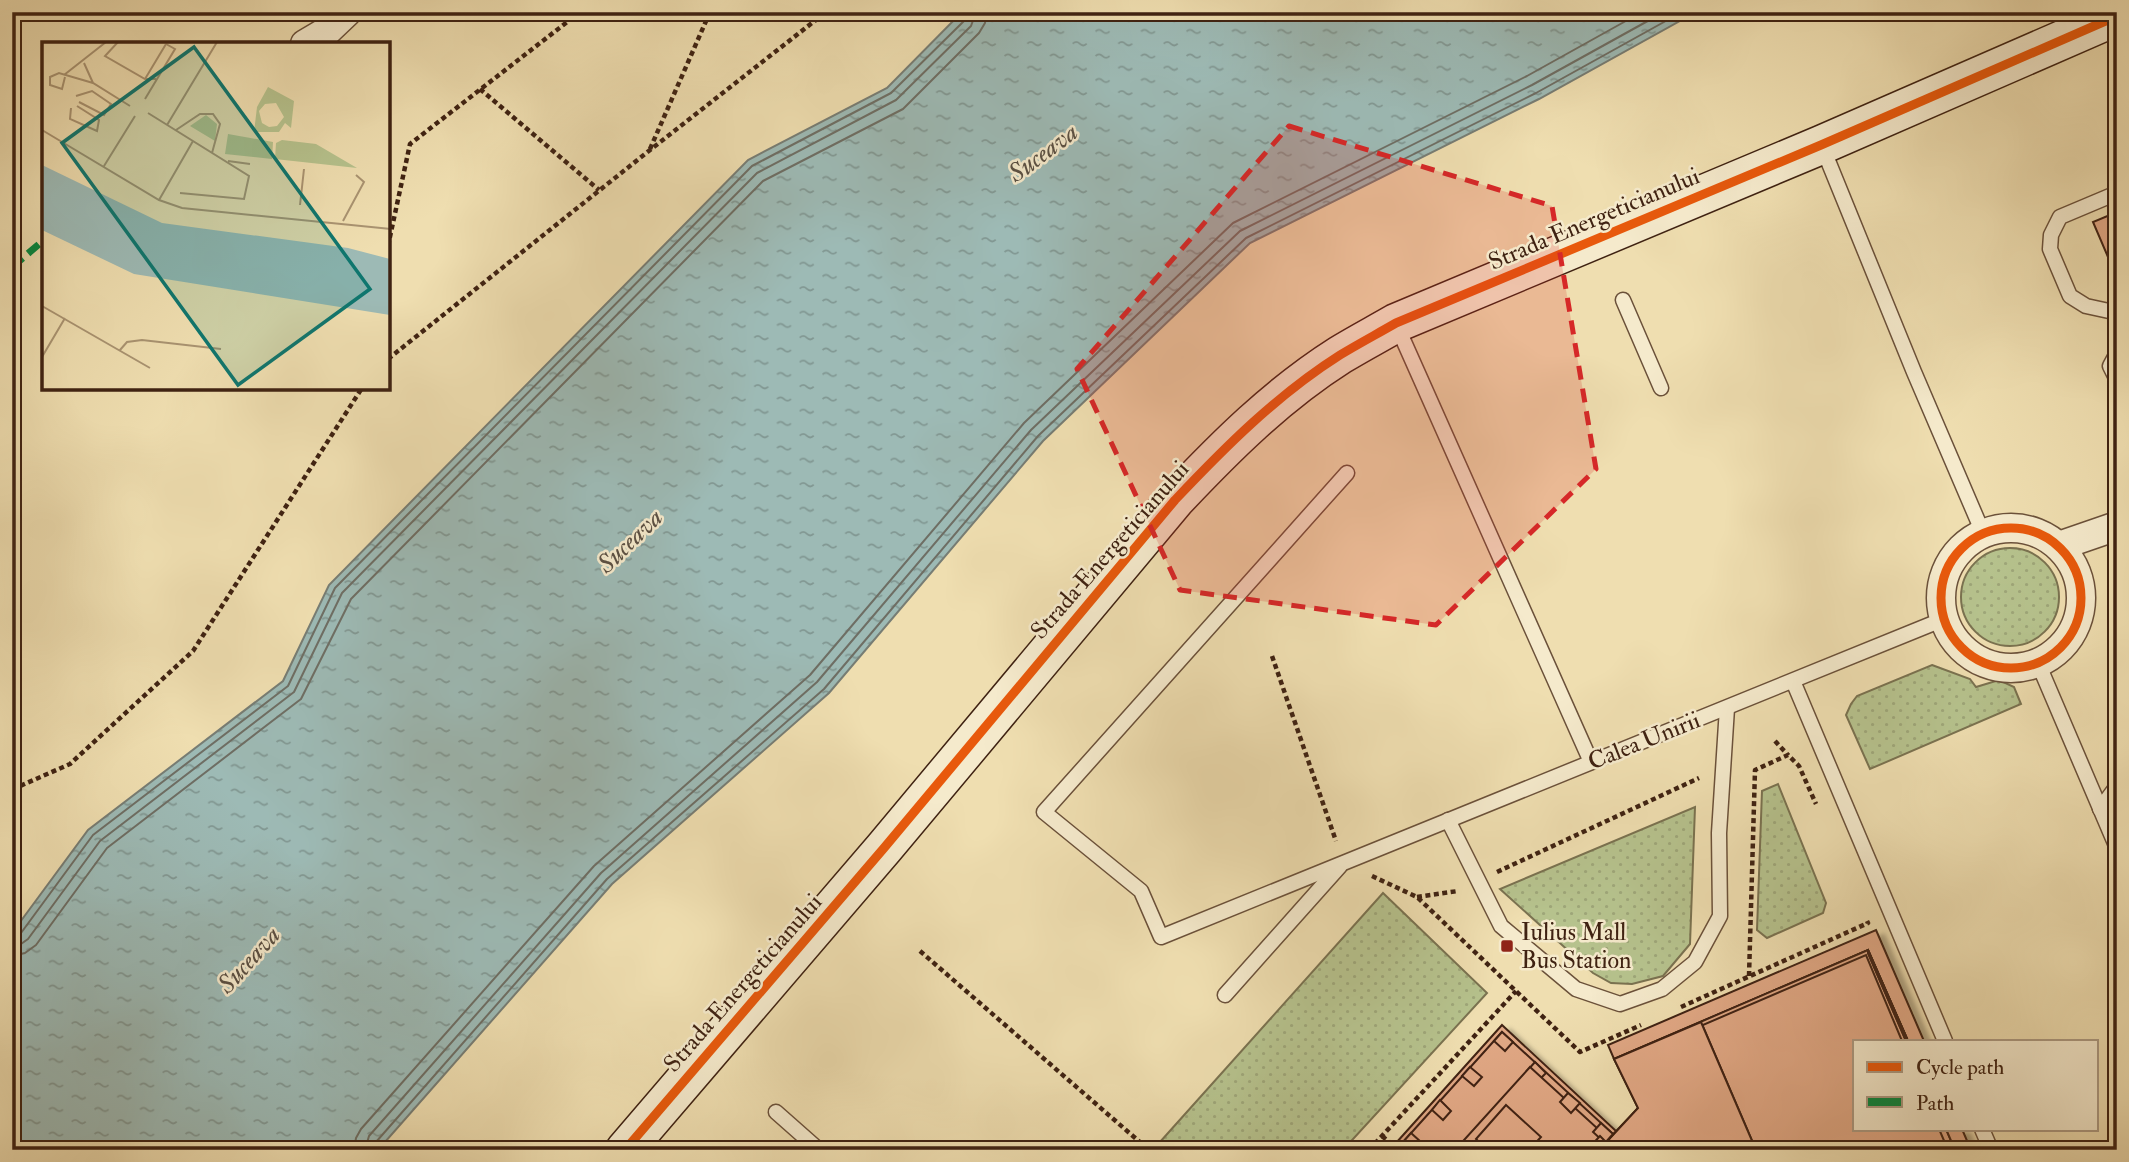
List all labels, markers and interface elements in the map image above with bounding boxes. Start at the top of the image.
inset map [42,42,390,390]
water label: Suceava [1001,116,1084,190]
street label: Strada Energeticianului [1484,160,1704,278]
street label: Strada Energeticianului [1024,454,1196,646]
water label: Suceava [590,502,670,581]
street label: Calea Unirii [1583,704,1705,778]
street label: Strada Energeticianului [657,887,829,1079]
place label: Iulius Mall Bus Station [1521,917,1631,976]
water label: Suceava [210,920,288,1001]
marker: Iulius Mall Bus Station [1499,938,1515,954]
legend [1853,1040,2098,1130]
text: Cycle path [1916,1054,2004,1081]
text: Path [1916,1090,1954,1117]

